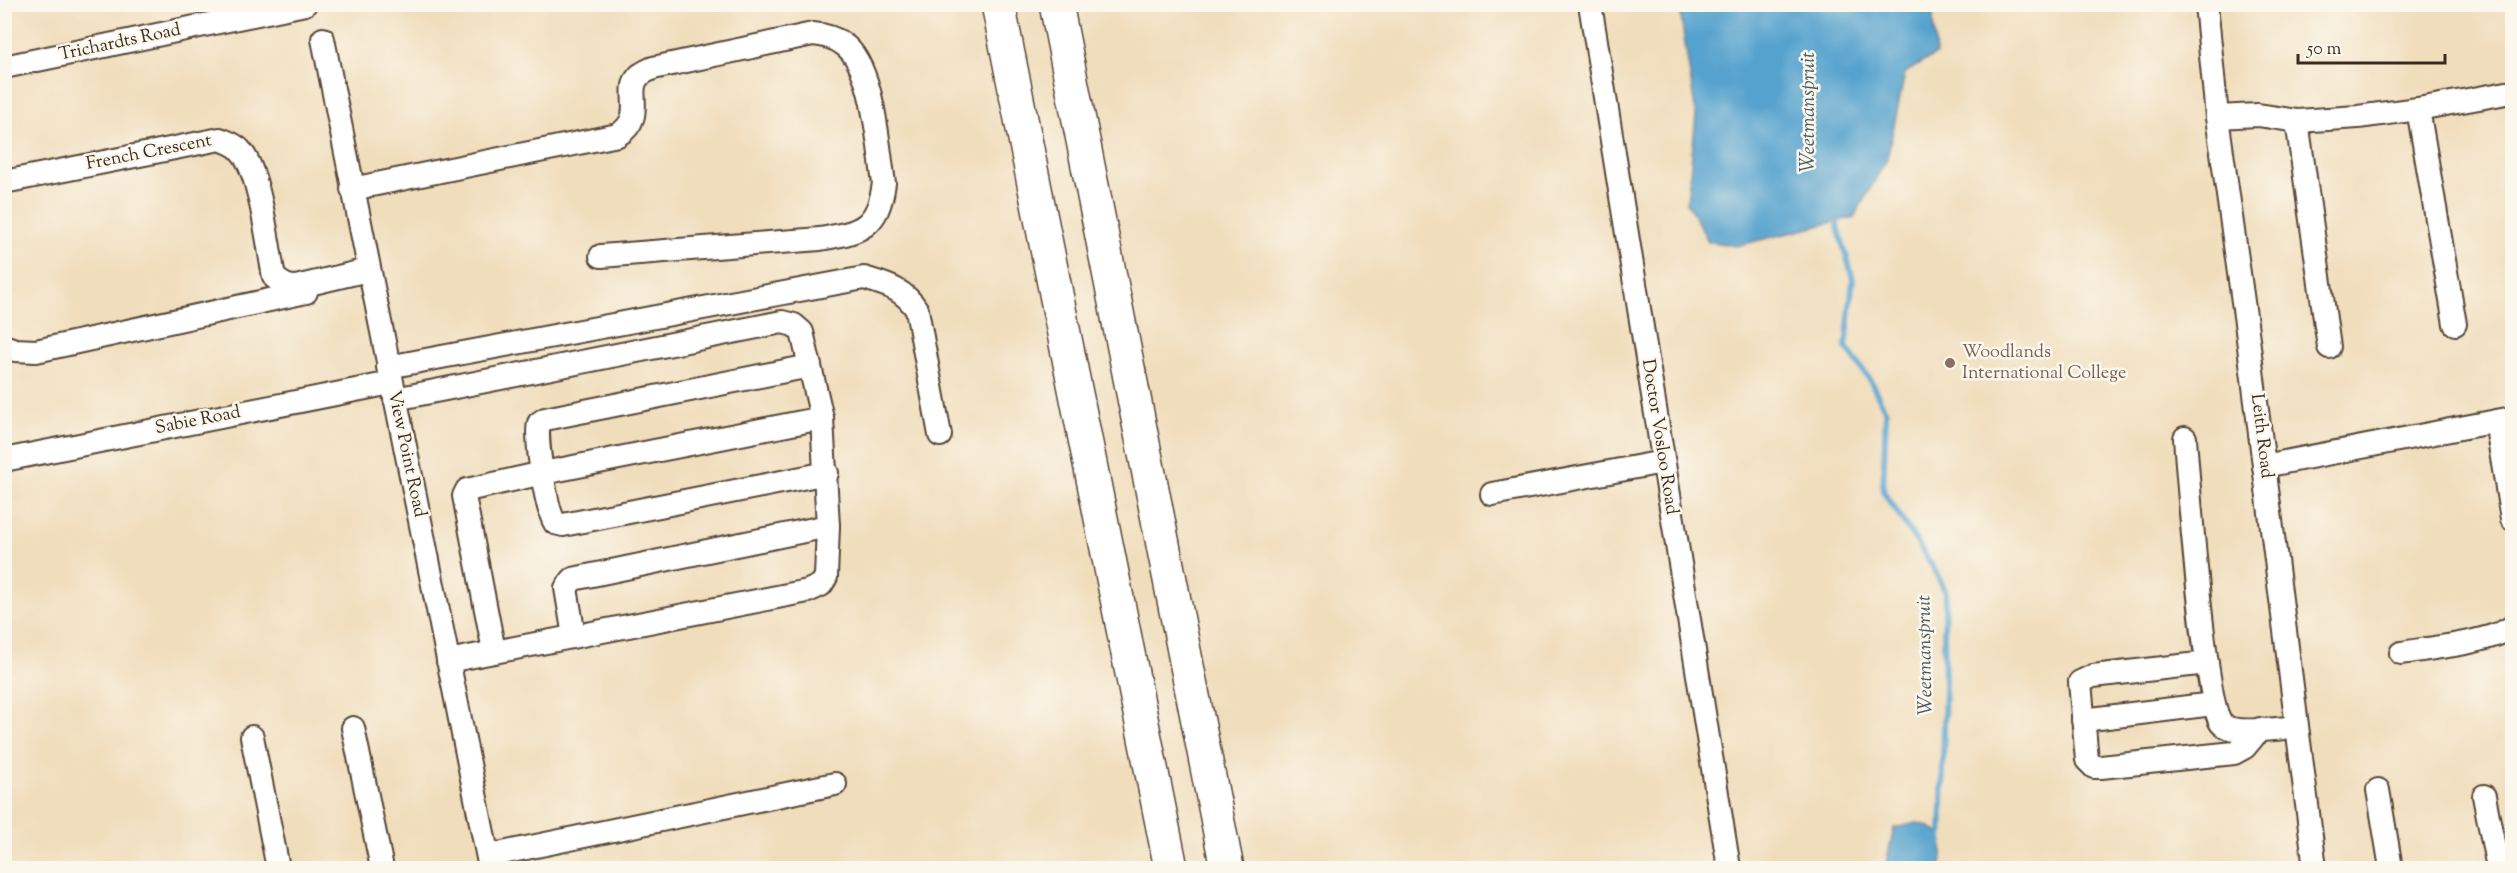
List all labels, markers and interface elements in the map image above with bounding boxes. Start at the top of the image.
street label: Trichardts Road [57,17,183,69]
scale bar [2298,27,2445,65]
text: 50 m [2306,37,2342,63]
water label: Weetmanspruit [1795,52,1824,172]
street label: French Crescent [84,128,214,178]
place label: Woodlands International College [1962,340,2126,387]
marker: Woodlands International College [1943,356,1957,370]
street label: Doctor Vosloo Road [1634,357,1684,517]
street label: View Point Road [380,388,432,520]
street label: Leith Road [2243,392,2279,480]
street label: Sabie Road [153,400,243,442]
water label: Weetmanspruit [1910,595,1942,715]

